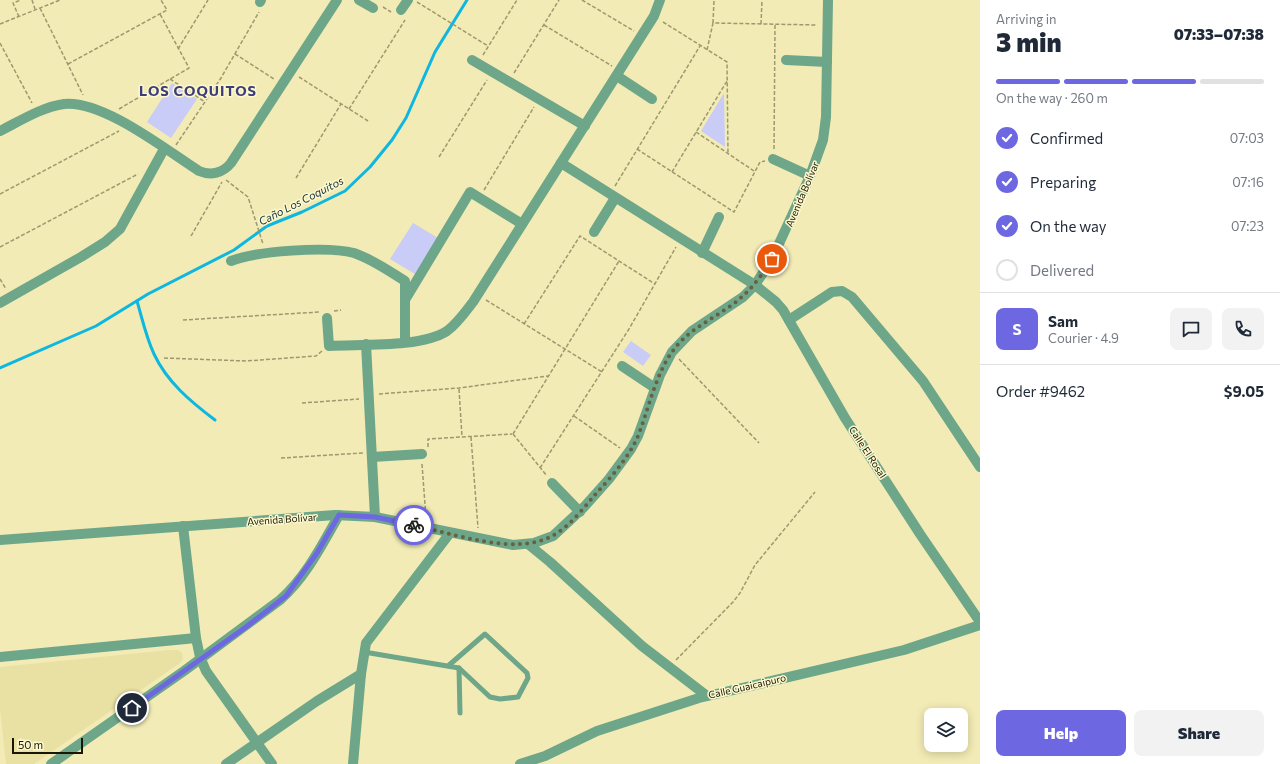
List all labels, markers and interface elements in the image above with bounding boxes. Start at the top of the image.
text: Arriving in [996,11,1056,27]
text: 07:33–07:38 [1174,25,1264,43]
text: 3 min [996,26,1062,57]
district label: LOS COQUITOS [139,82,257,99]
text: On the way · 260 m [996,90,1108,106]
icon: check [996,127,1018,149]
text: Confirmed [1030,129,1103,147]
text: 07:03 [1230,130,1264,146]
street label: Avenida Bolívar [783,160,821,228]
icon: check [996,171,1018,193]
text: Preparing [1030,173,1096,191]
water label: Caño Los Coquitos [256,174,345,228]
text: 07:16 [1232,174,1264,190]
icon: check [996,215,1018,237]
text: On the way [1030,217,1107,235]
text: 07:23 [1231,218,1264,234]
pin [755,242,789,276]
icon: bag [761,248,783,270]
text: Delivered [1030,261,1094,279]
button: chat [1170,308,1212,350]
button: phone [1222,308,1264,350]
text: Sam [1048,312,1078,330]
text: S [1012,320,1022,338]
text: Courier · 4.9 [1048,330,1119,346]
text: Order #9462 [996,382,1085,400]
text: $9.05 [1224,382,1264,400]
street label: Calle El Rosal [847,424,889,480]
courier [394,505,434,545]
street label: Avenida Bolívar [247,511,317,527]
icon: bike [403,514,425,536]
street label: Calle Guaicaipuro [707,671,787,701]
pin [115,691,149,725]
icon: home [121,697,143,719]
map controls [924,708,968,752]
button: layers [924,708,968,752]
button: Help [996,710,1126,756]
button: Share [1134,710,1264,756]
scale bar [12,736,83,755]
text: 50 m [18,738,43,751]

